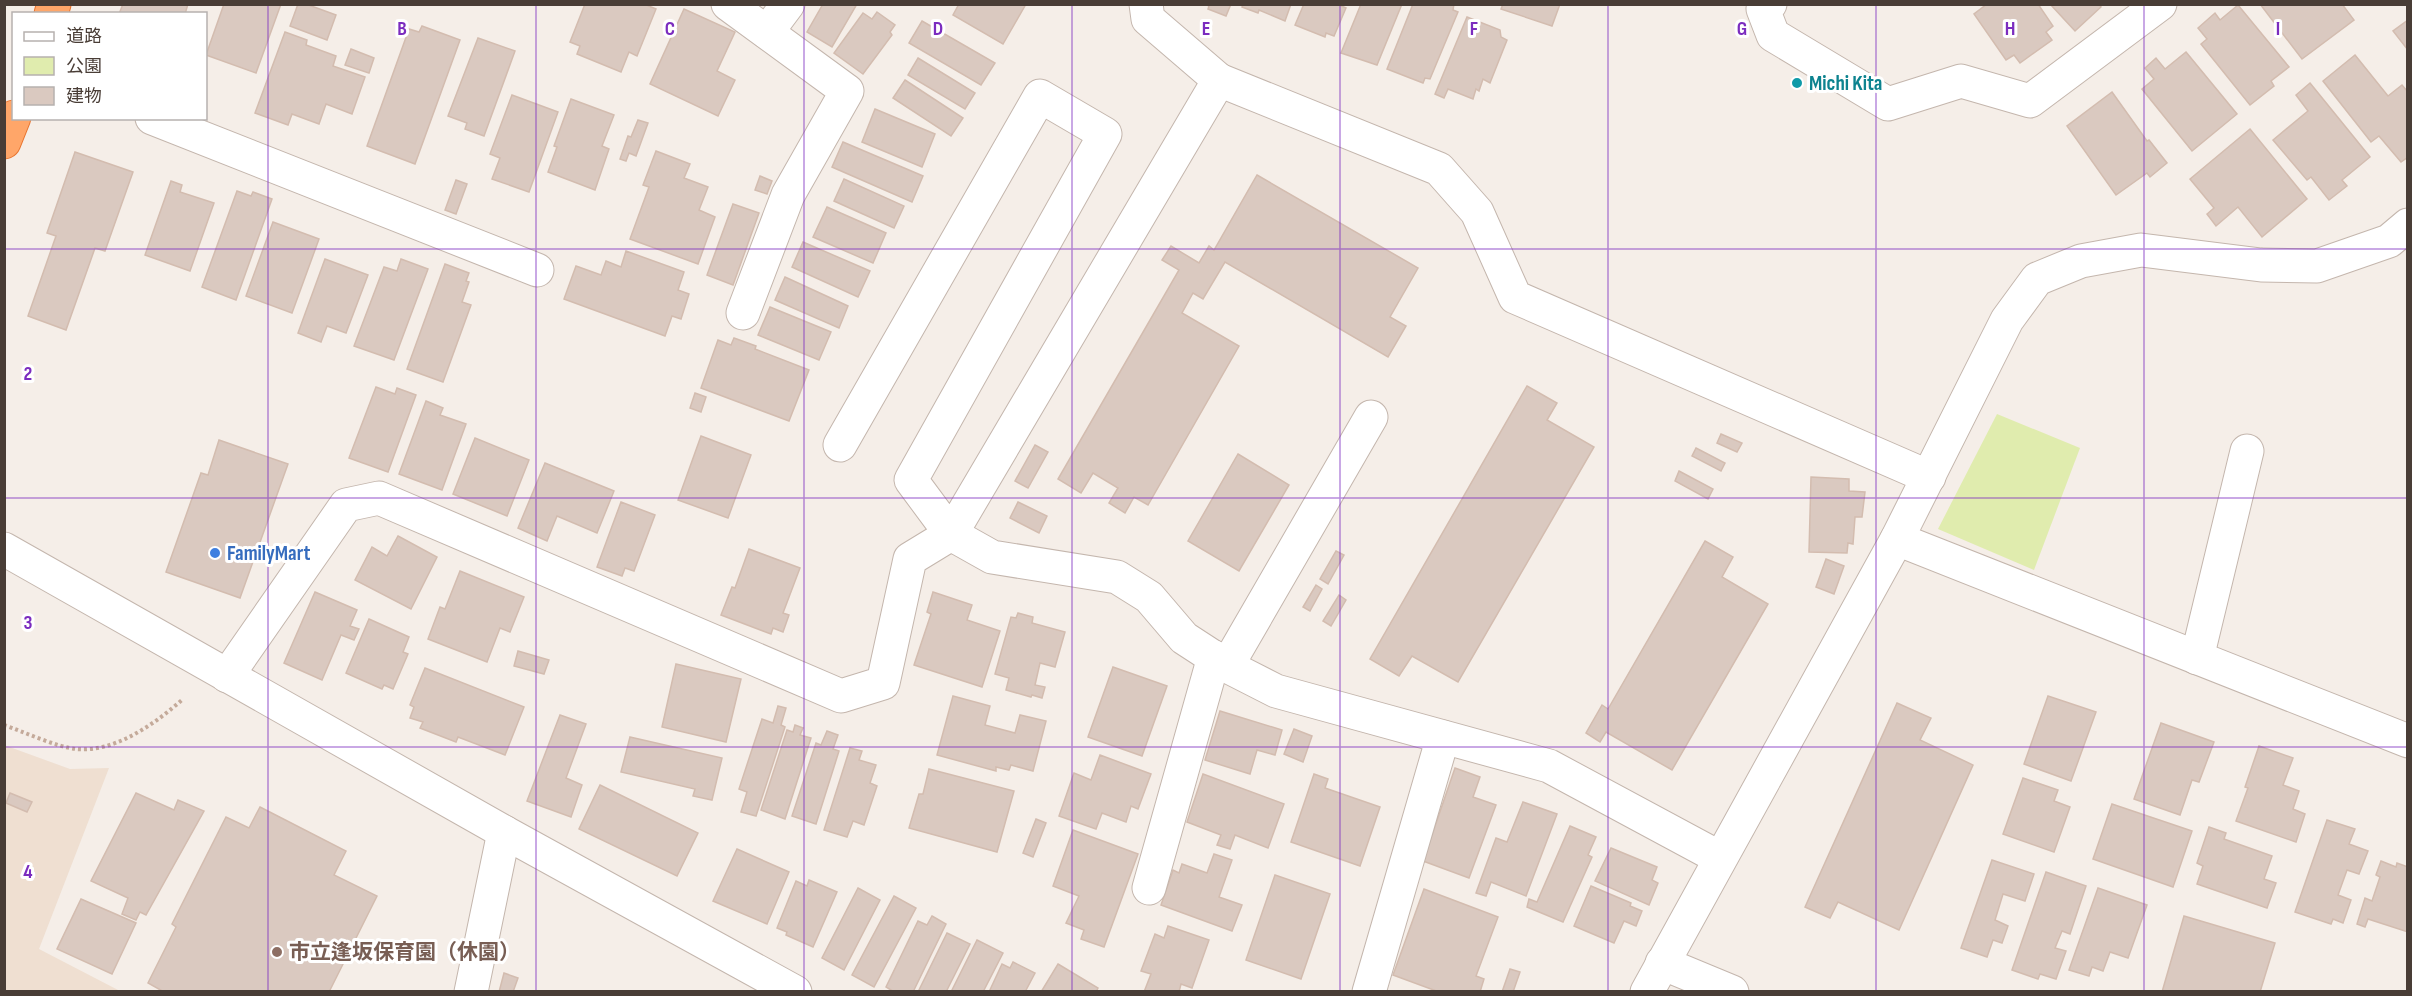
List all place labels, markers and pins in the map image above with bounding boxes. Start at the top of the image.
place label: Michi Kita [1809,71,1882,96]
marker: Michi Kita [1790,76,1804,90]
place label: FamilyMart [227,541,310,566]
marker: FamilyMart [208,546,222,560]
place label: 市立逢坂保育園（休園） [289,940,520,965]
marker: 市立逢坂保育園（休園） [270,945,284,959]

